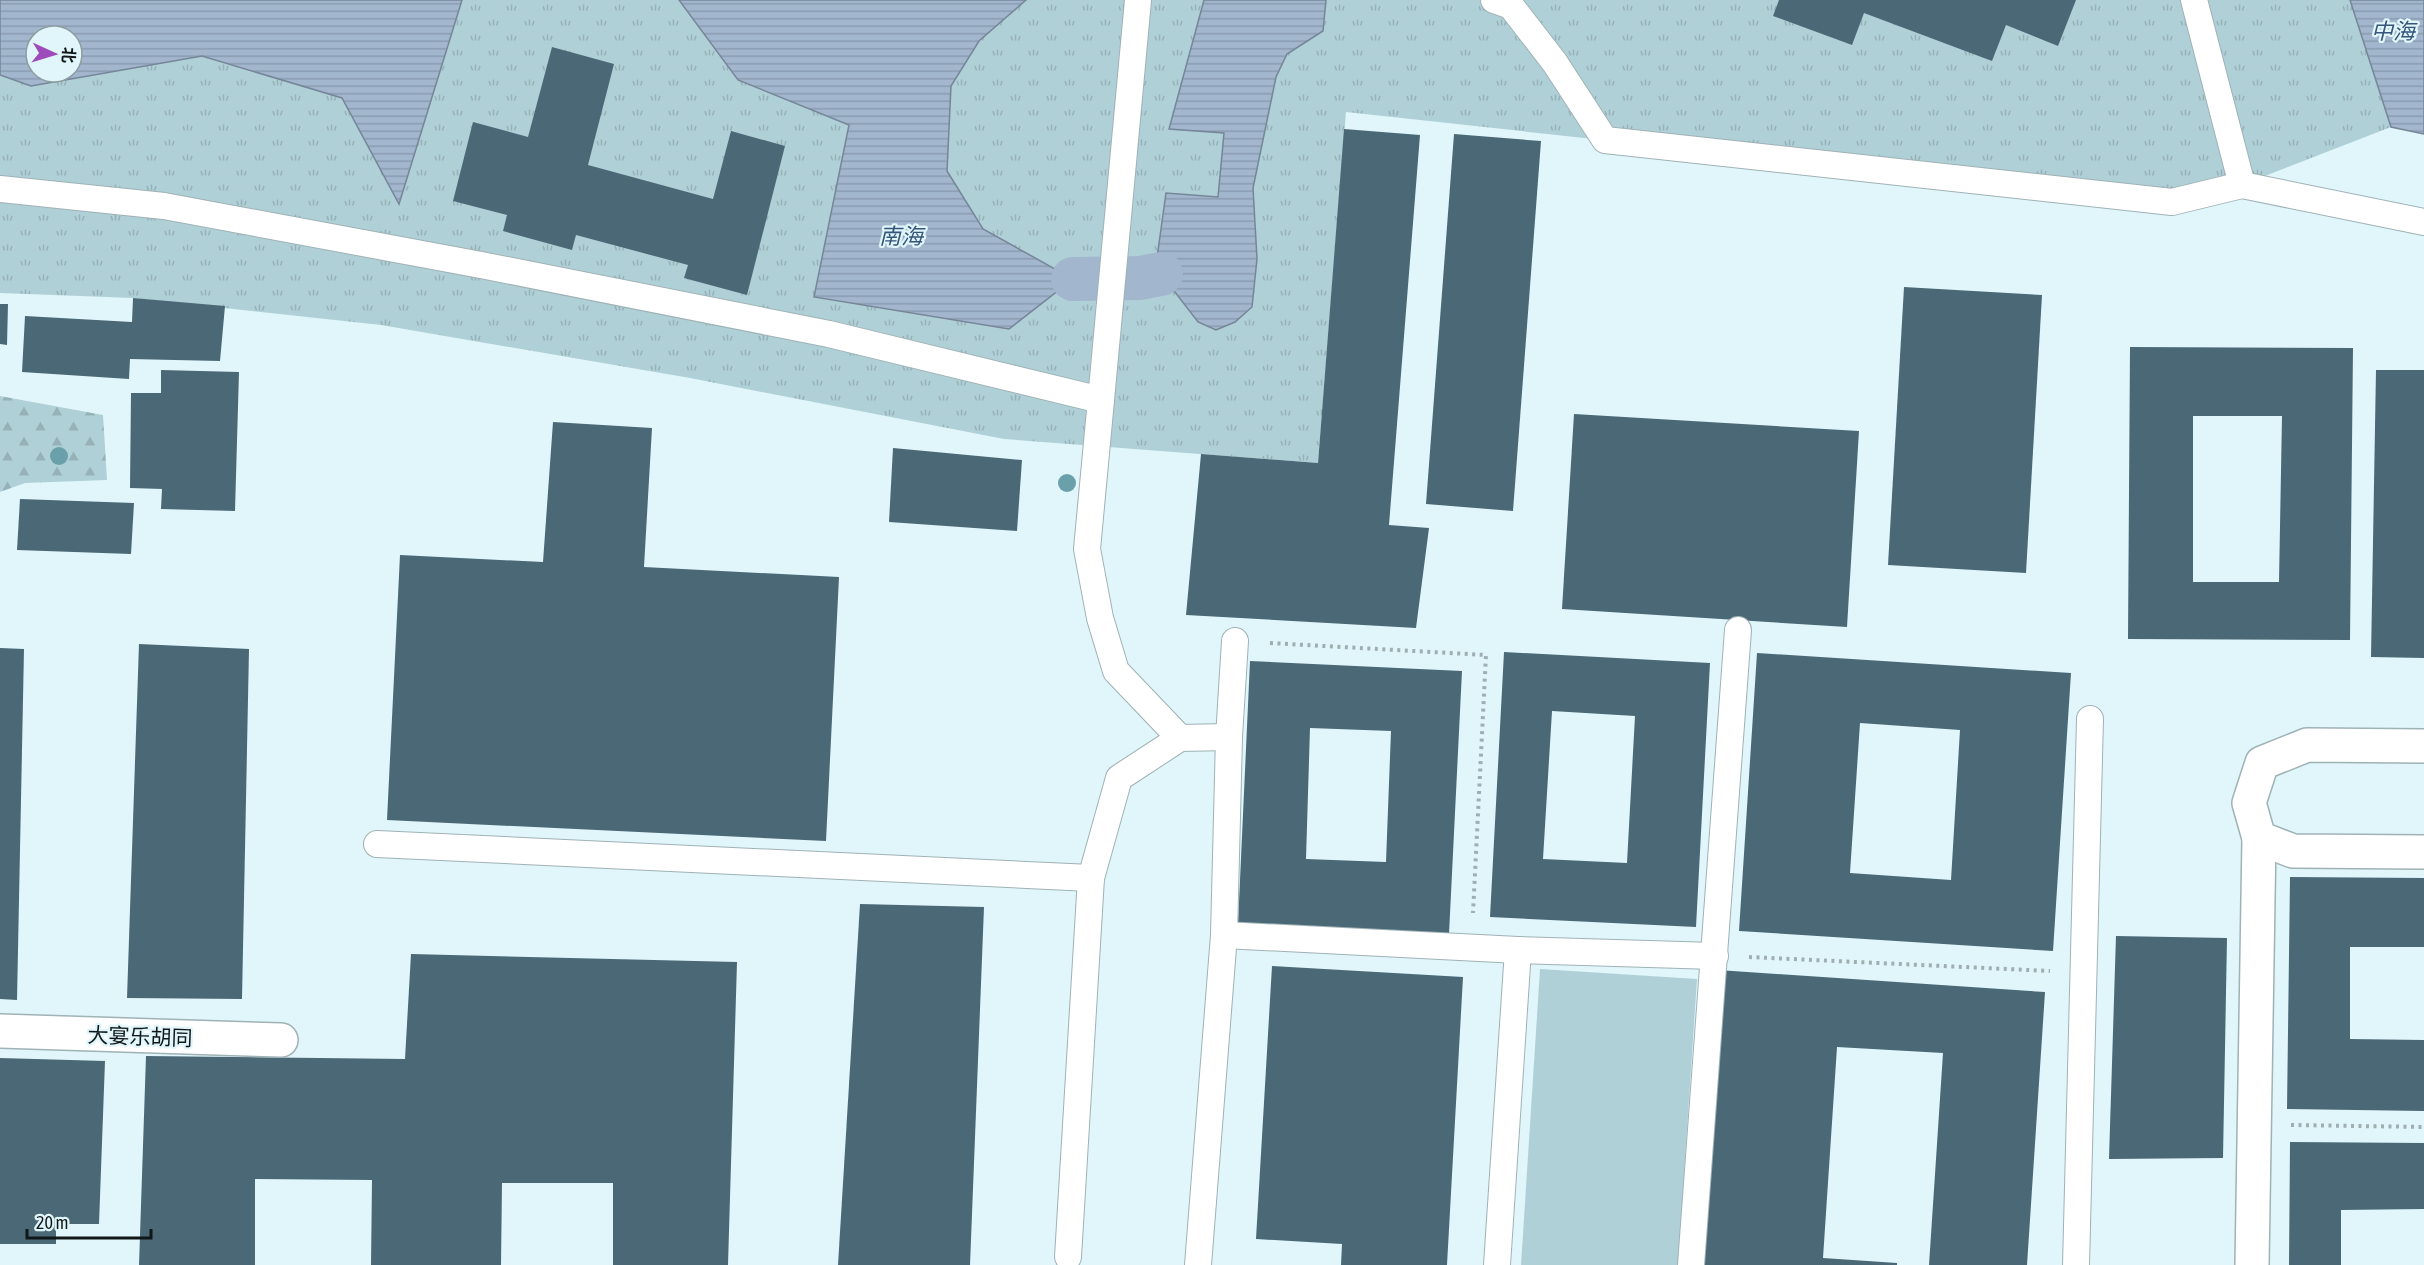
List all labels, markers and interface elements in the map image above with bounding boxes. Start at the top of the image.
water label: 中海 [2371,18,2418,44]
north arrow [24,24,84,84]
text: 北 [59,46,79,64]
water label: 南海 [879,223,926,249]
street label: 大宴乐胡同 [87,1022,193,1050]
scale bar [27,1202,152,1240]
text: 20 m [36,1212,68,1233]

